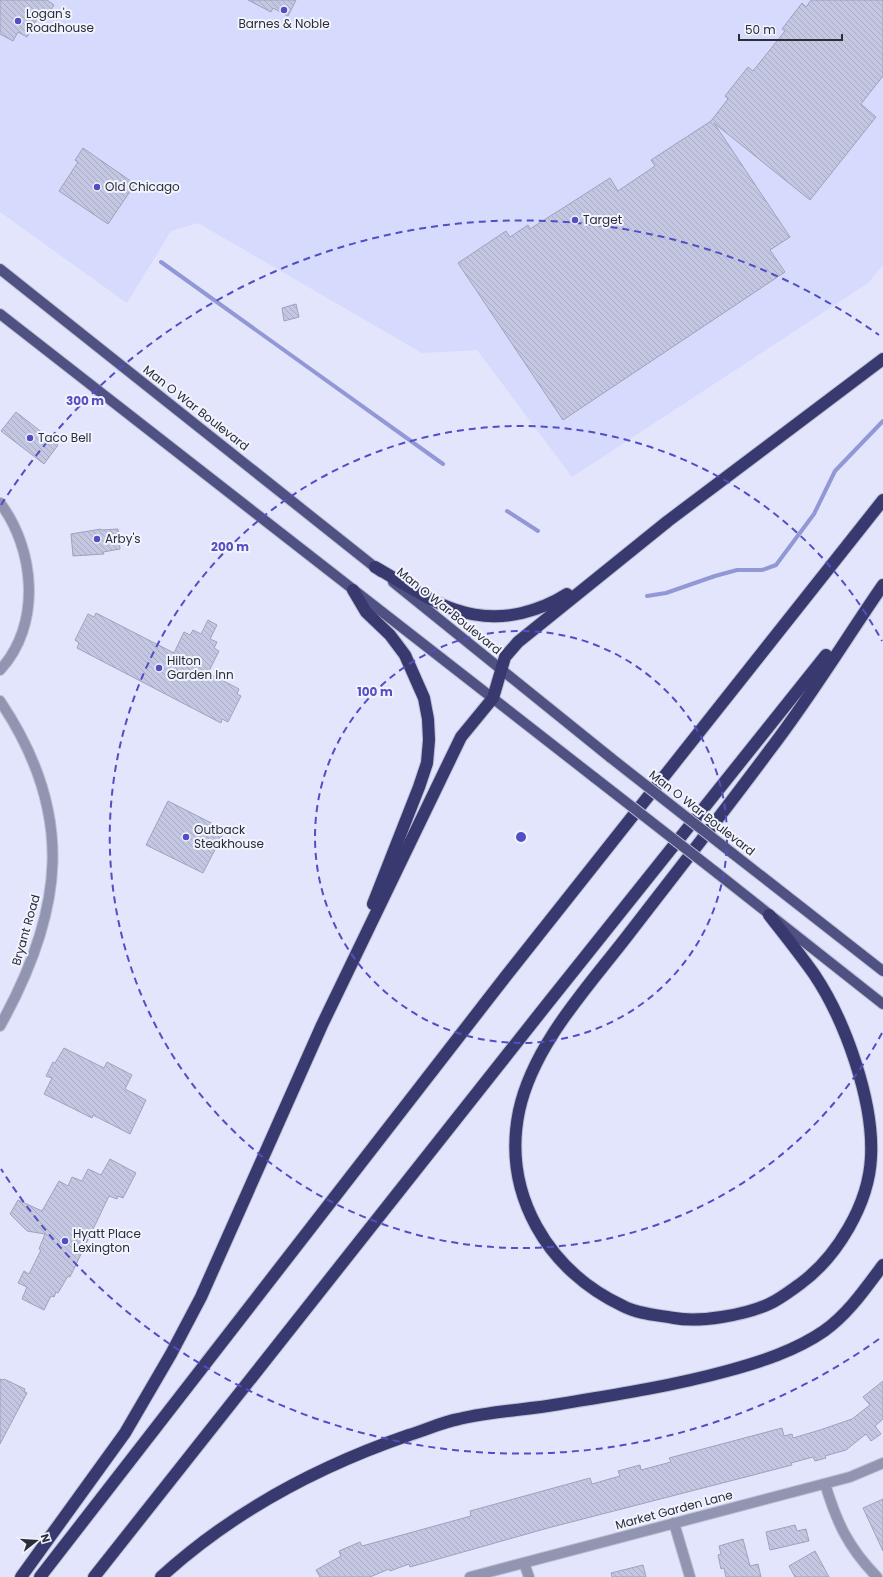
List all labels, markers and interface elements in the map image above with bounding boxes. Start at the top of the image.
place label: Logan's Roadhouse [26,5,94,36]
marker: Barnes & Noble [279,5,289,15]
place label: Barnes & Noble [238,15,330,32]
marker: Logan's Roadhouse [13,16,23,26]
scale bar [739,16,842,42]
text: 50 m [745,21,776,38]
place label: Old Chicago [105,178,180,195]
marker: Old Chicago [92,182,102,192]
place label: Target [583,211,622,228]
marker: Target [570,215,580,225]
street label: Man O War Boulevard [140,361,253,454]
text: 300 m [66,392,104,409]
place label: Taco Bell [38,429,92,446]
marker: Taco Bell [25,433,35,443]
place label: Arby's [105,530,141,547]
marker: Arby's [92,534,102,544]
text: 200 m [211,538,249,555]
street label: Man O War Boulevard [393,563,505,658]
place label: Hilton Garden Inn [167,652,234,683]
marker: Hilton Garden Inn [154,663,164,673]
text: 100 m [357,683,393,700]
street label: Man O War Boulevard [646,766,759,859]
place label: Outback Steakhouse [194,821,264,852]
centre of rings [514,830,528,844]
marker: Outback Steakhouse [181,832,191,842]
street label: Bryant Road [7,892,44,967]
place label: Hyatt Place Lexington [73,1225,141,1256]
marker: Hyatt Place Lexington [60,1236,70,1246]
street label: Market Garden Lane [613,1486,734,1533]
north arrow [16,1521,56,1561]
text: N [37,1532,54,1544]

